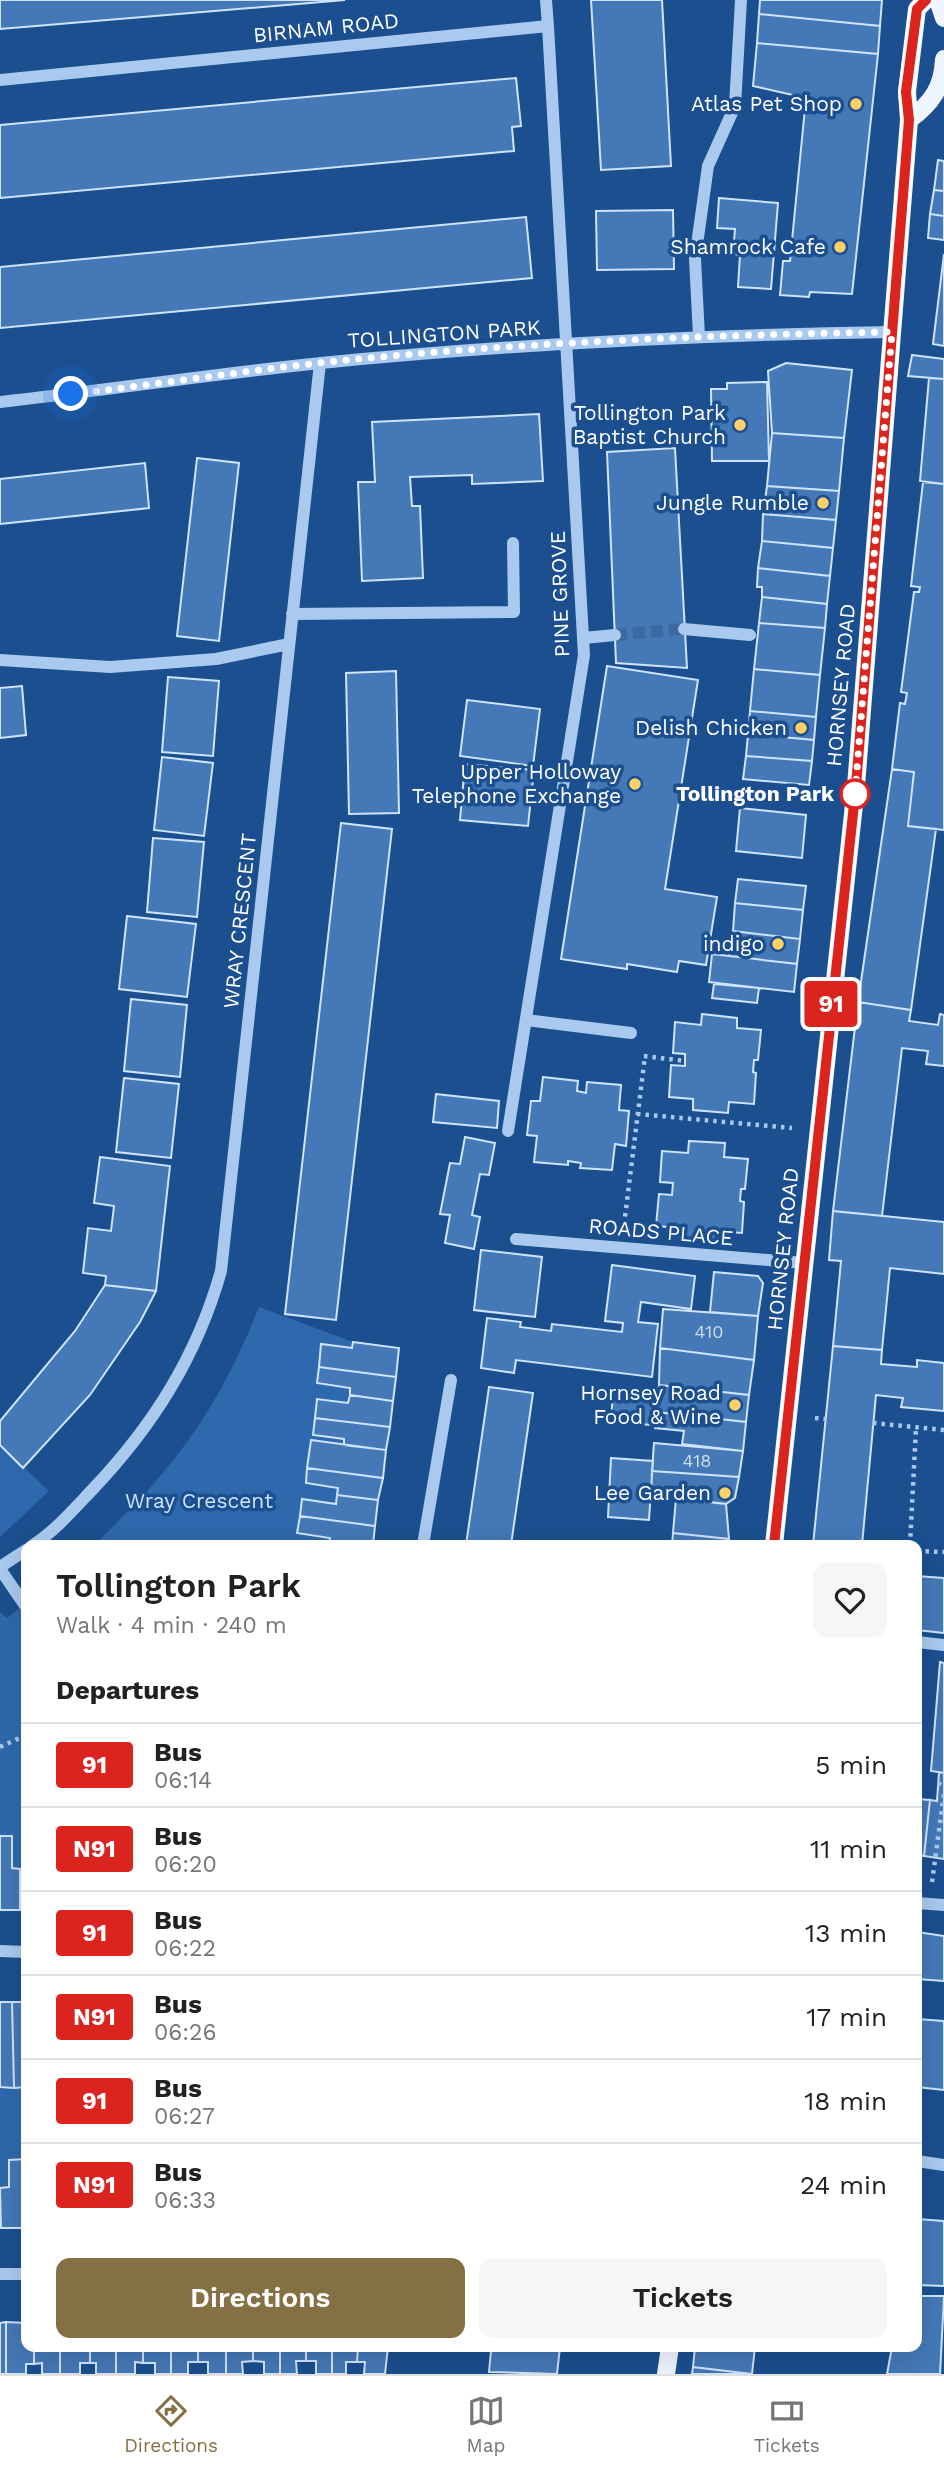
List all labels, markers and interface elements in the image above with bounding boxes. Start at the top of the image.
street label: BIRNAM ROAD [252,7,400,48]
place label: Atlas Pet Shop [691,91,842,116]
marker: Atlas Pet Shop [848,96,864,112]
place label: Shamrock Cafe [670,234,826,259]
marker: Shamrock Cafe [832,239,848,255]
street label: TOLLINGTON PARK [347,314,542,353]
your location [53,376,88,411]
place label: Tollington Park Baptist Church [573,400,726,449]
marker: Tollington Park Baptist Church [732,417,748,433]
place label: Jungle Rumble [656,490,809,515]
marker: Jungle Rumble [815,495,831,511]
street label: PINE GROVE [545,530,574,658]
street label: HORNSEY ROAD [821,602,860,768]
place label: Delish Chicken [635,715,787,740]
marker: Delish Chicken [793,720,809,736]
place label: Upper Holloway Telephone Exchange [412,759,621,808]
marker: Upper Holloway Telephone Exchange [627,776,643,792]
marker: Tollington Park [840,779,870,809]
place label: Tollington Park [676,781,835,806]
street label: WRAY CRESCENT [218,832,261,1010]
place label: indigo [703,931,764,956]
marker: indigo [770,936,786,952]
line badge: 91 [800,981,862,1027]
text: 91 [818,990,844,1018]
street label: HORNSEY ROAD [762,1166,803,1332]
street label: ROADS PLACE [588,1213,734,1250]
house number: 410 [695,1321,723,1342]
place label: Hornsey Road Food & Wine [580,1380,721,1429]
marker: Hornsey Road Food & Wine [727,1397,743,1413]
house number: 418 [683,1450,711,1471]
place label: Lee Garden [594,1480,711,1505]
marker: Lee Garden [717,1485,733,1501]
park label: Wray Crescent [125,1488,273,1513]
button: heart [813,1563,887,1637]
text: Tollington Park [56,1566,301,1605]
text: Walk · 4 min · 240 m [56,1612,287,1639]
text: Departures [56,1675,199,1705]
text: Bus [154,1737,202,1767]
text: 5 min [815,1750,887,1780]
text: 91 [82,1751,107,1779]
text: 06:14 [154,1767,212,1794]
text: Bus [154,1821,202,1851]
text: 11 min [810,1834,887,1864]
text: N91 [73,1835,116,1863]
text: 06:20 [154,1851,217,1878]
text: Bus [154,1905,202,1935]
text: 13 min [805,1918,887,1948]
text: 91 [82,1919,107,1947]
text: 06:22 [154,1935,216,1962]
text: Bus [154,1989,202,2019]
text: 17 min [806,2002,887,2032]
text: N91 [73,2003,116,2031]
text: 06:26 [154,2019,217,2046]
text: Bus [154,2073,202,2103]
text: 18 min [804,2086,887,2116]
text: 91 [82,2087,107,2115]
text: 06:27 [154,2103,215,2130]
text: Bus [154,2157,202,2187]
text: 24 min [800,2170,887,2200]
text: N91 [73,2171,116,2199]
text: 06:33 [154,2187,216,2214]
button: Directions [56,2258,465,2338]
button: Tickets [479,2258,887,2338]
tab: Directions [124,2392,218,2457]
tab: Map [467,2392,505,2457]
tab: Tickets [754,2392,820,2457]

